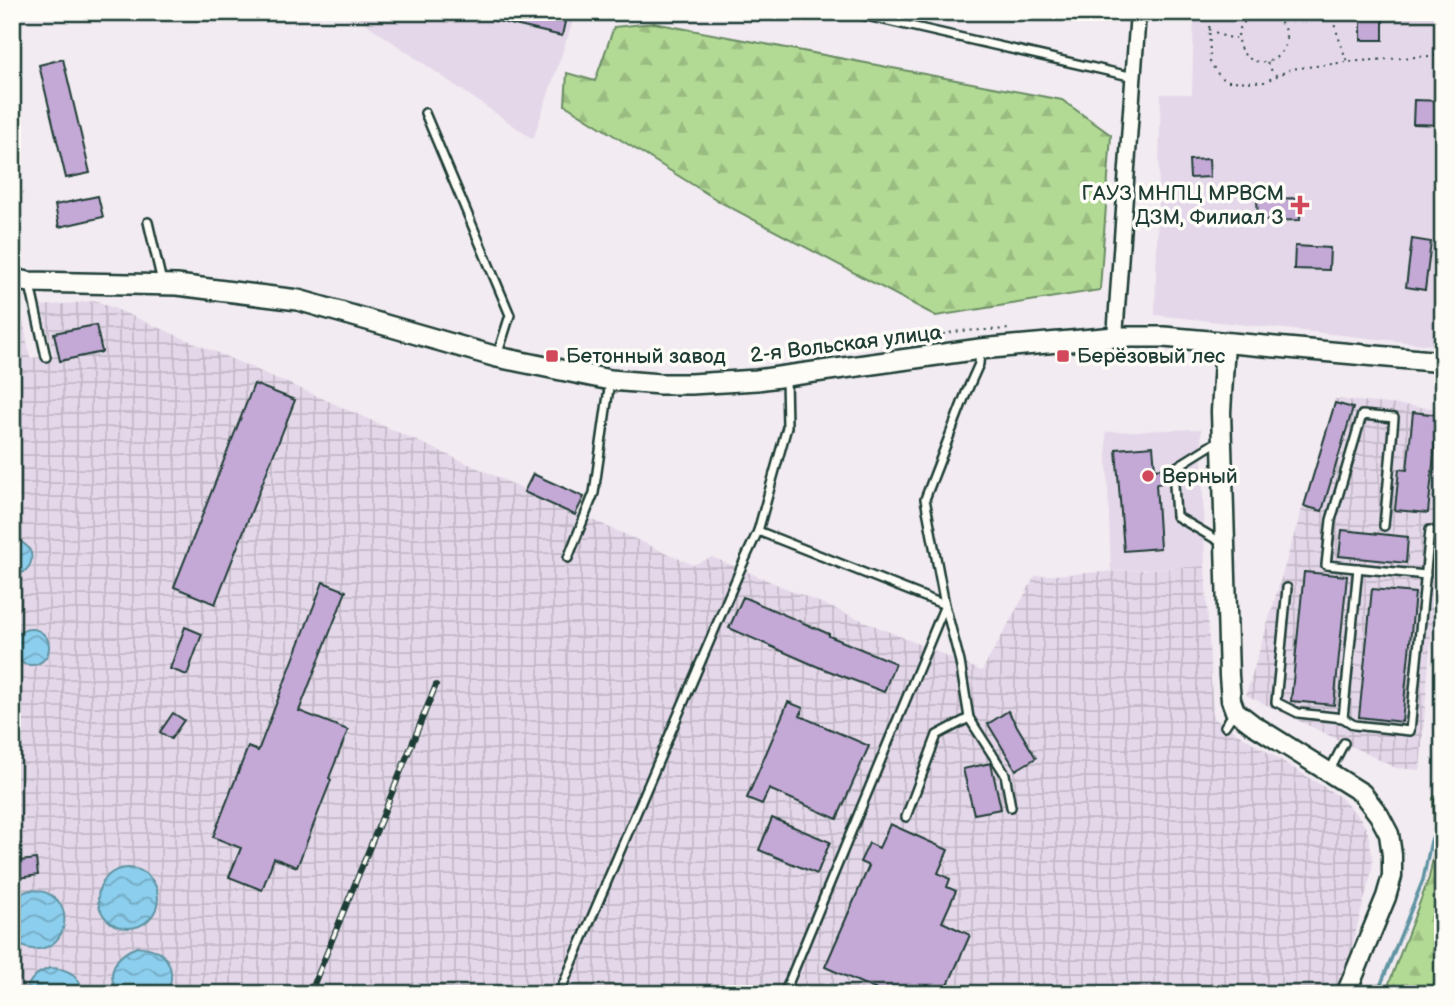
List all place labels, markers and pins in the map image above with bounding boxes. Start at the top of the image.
place label: ГАУЗ МНПЦ МРВСМ ДЗМ, Филиал 3 [1081,181,1284,230]
marker: ГАУЗ МНПЦ МРВСМ ДЗМ, Филиал 3 [1290,195,1310,215]
place label: Бетонный завод [566,344,726,369]
place label: Берёзовый лес [1077,344,1225,369]
marker: Бетонный завод [544,348,560,364]
marker: Берёзовый лес [1055,348,1071,364]
place label: Верный [1162,464,1238,489]
marker: Верный [1140,468,1156,484]

